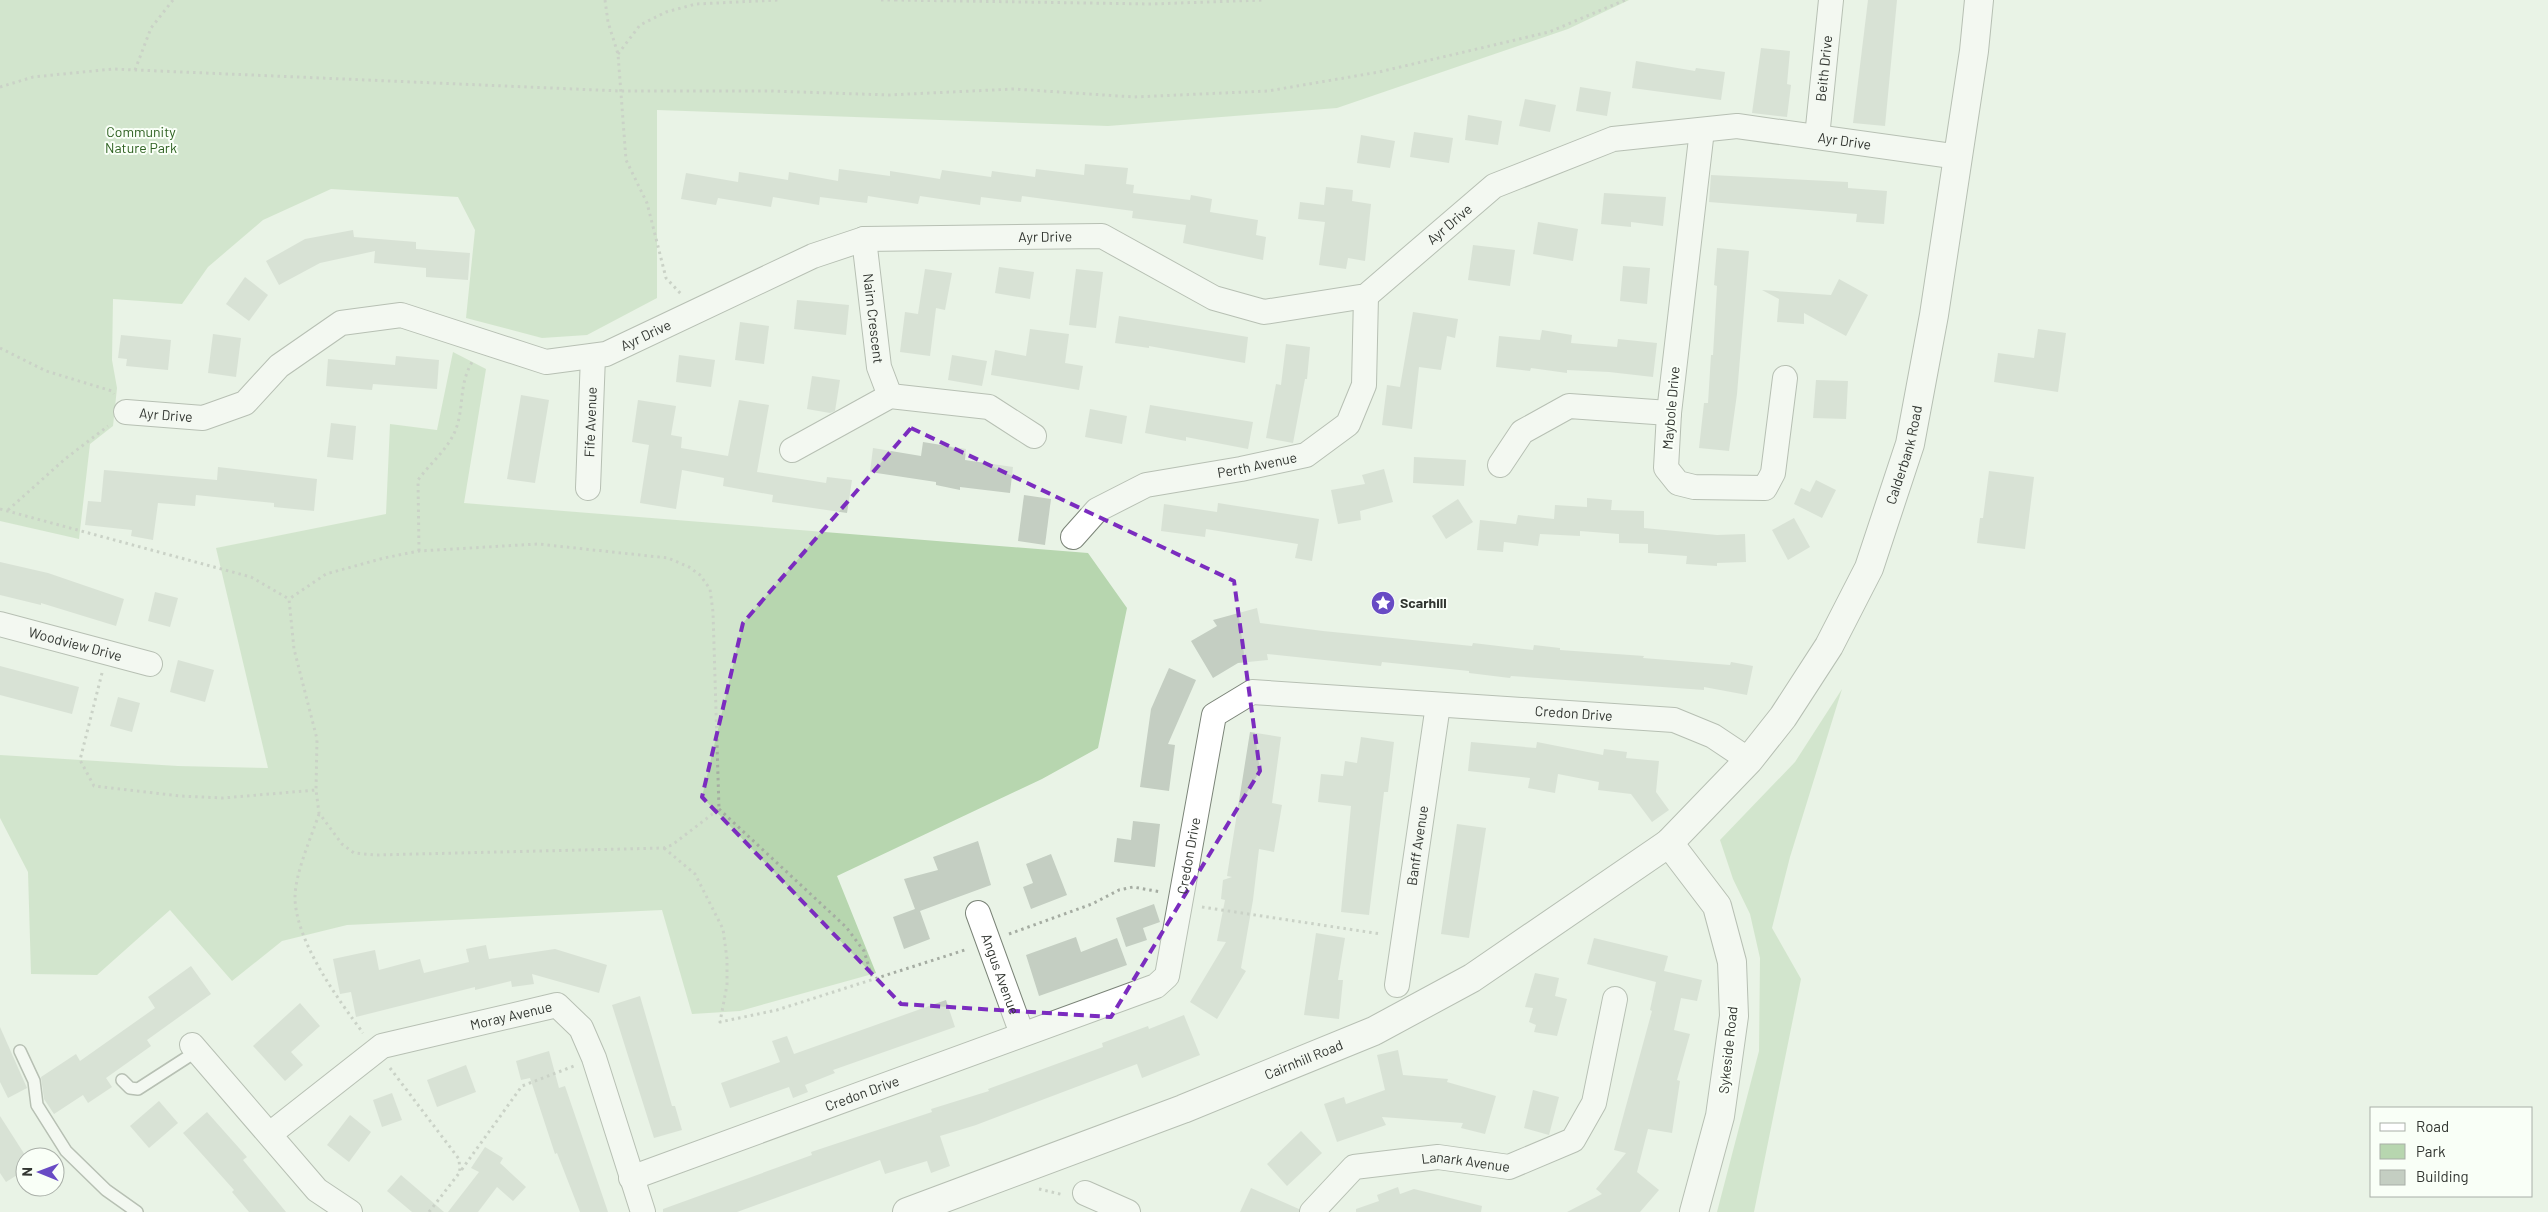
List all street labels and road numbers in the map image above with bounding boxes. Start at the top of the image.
street label: Beith Drive [1812,34,1835,102]
street label: Ayr Drive [1817,128,1872,153]
street label: Ayr Drive [1423,200,1475,248]
street label: Ayr Drive [1018,227,1072,245]
street label: Nairn Crescent [860,272,888,364]
street label: Ayr Drive [618,316,673,354]
street label: Maybole Drive [1658,366,1683,450]
street label: Fife Avenue [580,386,600,458]
street label: Ayr Drive [138,404,193,425]
street label: Calderbank Road [1882,404,1925,507]
street label: Perth Avenue [1216,448,1298,481]
street label: Woodview Drive [27,623,124,664]
street label: Credon Drive [1534,702,1613,724]
street label: Banff Avenue [1403,804,1431,887]
street label: Credon Drive [1173,816,1203,896]
street label: Angus Avenue [978,931,1023,1017]
street label: Moray Avenue [468,997,554,1033]
street label: Sykeside Road [1714,1005,1741,1095]
street label: Cairnhill Road [1262,1036,1345,1083]
street label: Credon Drive [822,1072,901,1114]
street label: Lanark Avenue [1420,1148,1511,1175]

